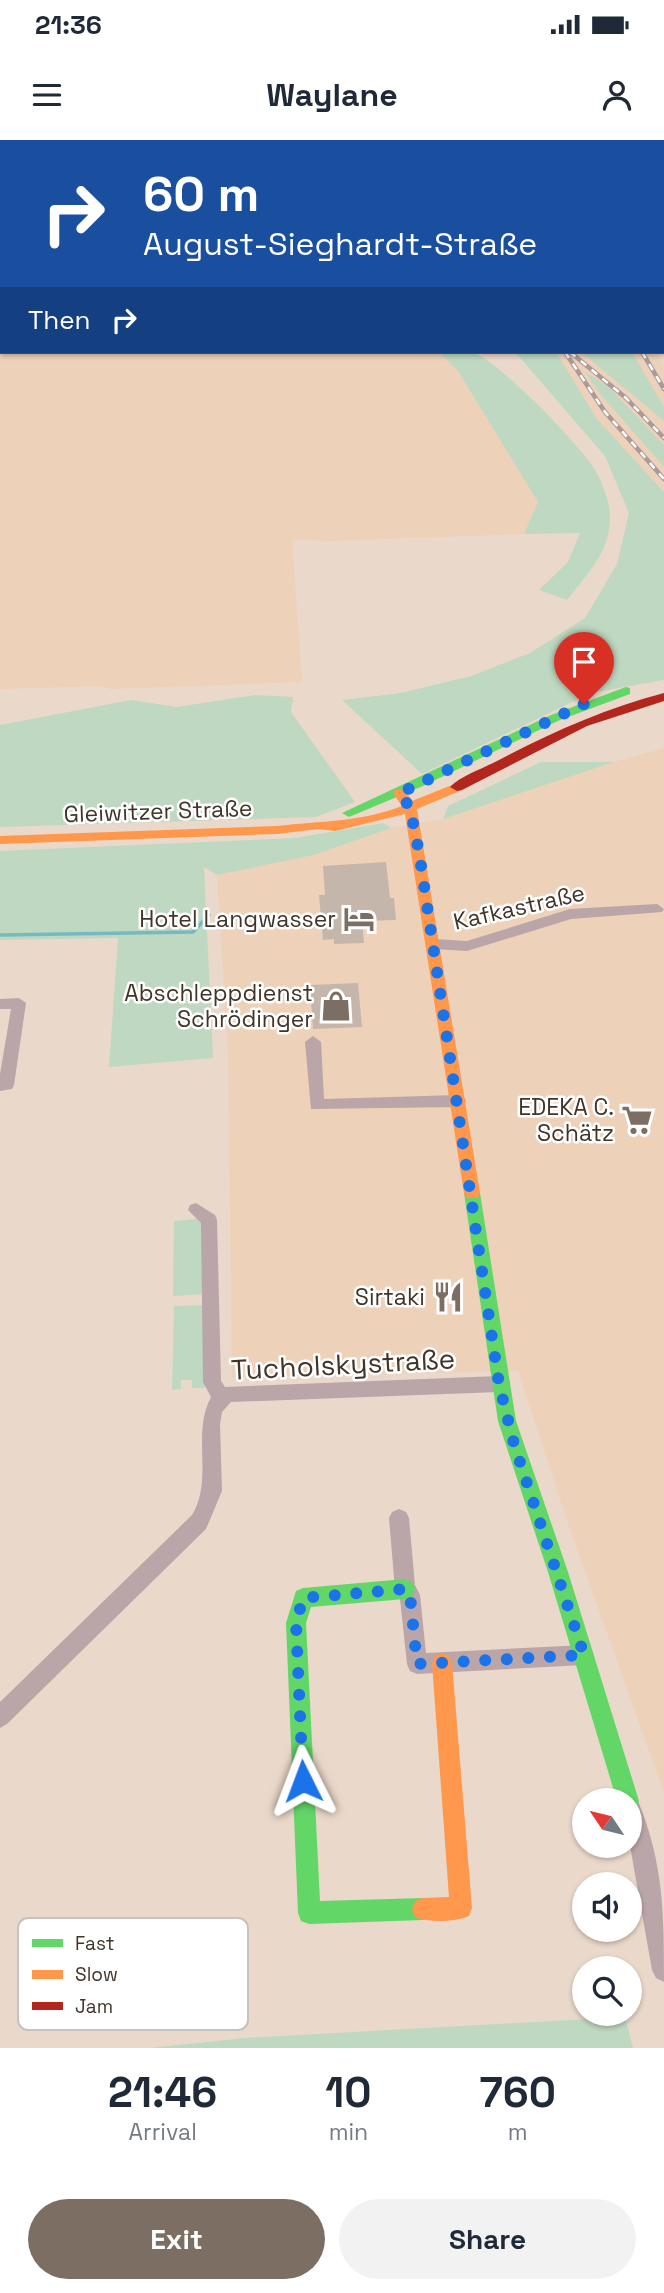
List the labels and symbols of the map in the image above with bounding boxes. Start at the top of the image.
pin [554,632,614,704]
street label: Gleiwitzer Straße [63,793,253,829]
street label: Kafkastraße [450,877,588,937]
hotel icon: Hotel Langwasser [342,902,376,936]
place label: Hotel Langwasser [139,904,336,934]
place label: Abschleppdienst Schrödinger [124,978,313,1034]
shop icon: Abschleppdienst Schrödinger [319,989,353,1023]
place label: EDEKA C. Schätz [518,1092,614,1148]
supermarket icon: EDEKA C. Schätz [620,1103,654,1137]
restaurant icon: Sirtaki [431,1280,465,1314]
place label: Sirtaki [355,1282,425,1312]
street label: Tucholskystraße [230,1340,456,1388]
position arrow [266,1744,340,1818]
north arrow [572,1788,642,1858]
legend [18,1918,248,2030]
text: Fast [75,1931,115,1956]
text: Slow [75,1962,118,1987]
text: Jam [75,1994,113,2019]

